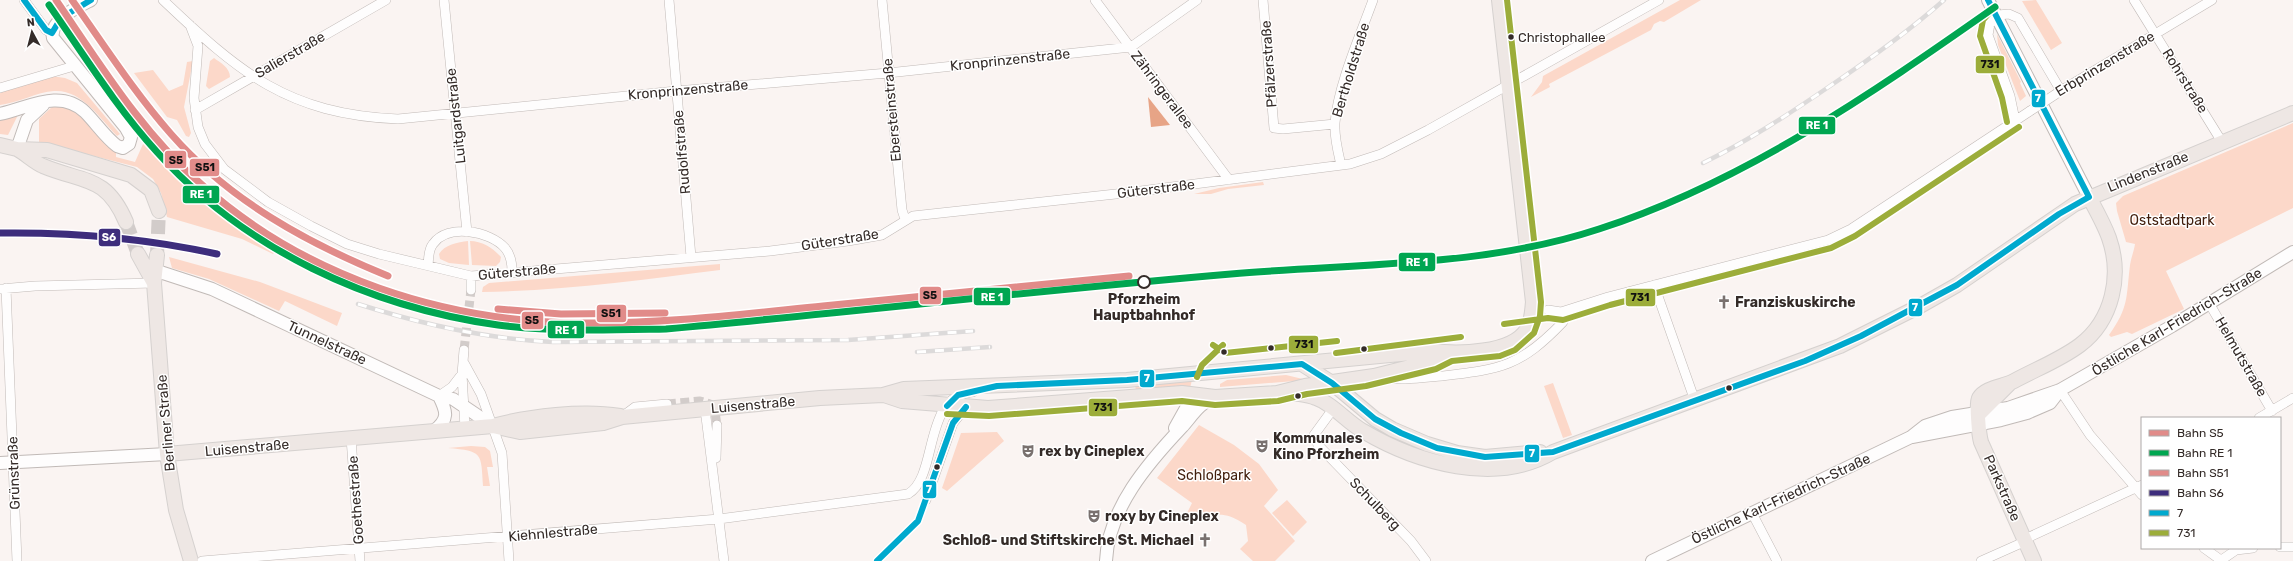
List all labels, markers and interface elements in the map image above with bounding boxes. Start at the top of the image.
north arrow [12,12,52,52]
text: N [26,16,36,30]
street label: Pfälzerstraße [1257,20,1281,108]
street label: Bertholdstraße [1329,21,1373,119]
street label: Salierstraße [252,28,328,82]
street label: Erbprinzenstraße [2052,28,2158,100]
place label: Christophallee [1518,30,1606,45]
marker: Christophallee [1506,32,1516,42]
street label: Kronprinzenstraße [949,45,1071,75]
street label: Rohrstraße [2159,46,2212,116]
street label: Zähringerallee [1127,48,1197,133]
line badge: 731 [1975,55,2005,74]
street label: Ebersteinstraße [879,57,905,163]
text: 731 [1981,58,1999,71]
street label: Luitgardstraße [443,67,469,165]
street label: Kronprinzenstraße [627,76,749,104]
line badge: 7 [2031,89,2046,108]
text: 7 [2035,92,2042,105]
street label: Rudolfstraße [670,109,694,195]
line badge: RE 1 [1798,116,1836,135]
text: RE 1 [1806,119,1828,132]
street label: Lindenstraße [2105,148,2191,196]
line badge: S5 [164,150,187,169]
text: S5 [169,154,183,167]
line badge: S51 [189,158,220,177]
text: S51 [195,161,215,174]
street label: Güterstraße [1116,176,1196,202]
line badge: RE 1 [182,185,220,204]
text: RE 1 [190,188,212,201]
park label: Oststadtpark [2130,212,2215,229]
street label: Güterstraße [800,225,880,255]
line badge: S6 [98,228,121,247]
text: S6 [102,231,116,244]
line badge: RE 1 [1398,252,1436,272]
text: RE 1 [1406,256,1428,269]
street label: Güterstraße [477,260,557,284]
street label: Östliche Karl-Friedrich-Straße [2089,264,2265,380]
marker: Pforzheim Hauptbahnhof [1137,275,1151,289]
line badge: S5 [919,286,942,305]
line badge: RE 1 [973,287,1011,306]
line badge: 731 [1625,288,1656,307]
text: S5 [923,289,937,302]
text: RE 1 [981,291,1003,304]
place label: Pforzheim Hauptbahnhof [1093,291,1196,324]
text: 731 [1631,291,1649,304]
church icon: Franziskuskirche [1716,294,1732,310]
place label: Franziskuskirche [1735,294,1856,311]
line badge: 7 [1908,298,1923,317]
text: 7 [1912,301,1919,314]
line badge: S51 [596,304,627,323]
text: S51 [601,307,621,320]
line badge: S5 [521,311,544,330]
text: S5 [525,314,539,327]
street label: Helmutstraße [2211,314,2271,400]
street label: Tunnelstraße [285,317,369,369]
line badge: RE 1 [547,320,585,339]
text: RE 1 [555,324,577,337]
line badge: 731 [1288,335,1319,354]
text: 731 [1295,338,1313,351]
unlabelled marker [1266,343,1276,353]
unlabelled marker [1359,344,1369,354]
unlabelled marker [1219,347,1229,357]
line badge: 7 [1139,369,1155,388]
text: 7 [1144,372,1151,385]
street label: Berliner Straße [153,374,179,472]
unlabelled marker [1724,383,1734,393]
unlabelled marker [1293,391,1303,401]
street label: Luisenstraße [710,393,796,417]
line badge: 731 [1088,398,1118,417]
text: 731 [1094,401,1112,414]
legend [2141,417,2281,549]
text: Bahn S5 [2177,426,2224,440]
place label: Kommunales Kino Pforzheim [1273,430,1379,463]
street label: Grünstraße [4,436,24,510]
street label: Luisenstraße [204,436,290,460]
theatre icon: Kommunales Kino Pforzheim [1254,438,1270,454]
theatre icon: rex by Cineplex [1020,443,1036,459]
place label: rex by Cineplex [1039,443,1145,460]
line badge: 7 [1524,444,1540,463]
text: Bahn RE 1 [2177,446,2232,460]
text: 7 [1529,447,1536,460]
street label: Östliche Karl-Friedrich-Straße [1689,450,1873,548]
street label: Parkstraße [1980,452,2024,524]
street label: Goethestraße [344,455,368,545]
unlabelled marker [932,462,942,472]
text: Bahn S51 [2177,466,2229,480]
park label: Schloßpark [1177,467,1251,484]
street label: Schulberg [1346,474,1404,534]
line badge: 7 [922,480,937,499]
text: 7 [926,483,933,496]
text: Bahn S6 [2177,486,2224,500]
text: 7 [2177,506,2183,520]
theatre icon: roxy by Cineplex [1086,508,1102,524]
place label: roxy by Cineplex [1105,508,1219,525]
street label: Kiehnlestraße [508,521,598,545]
text: 731 [2177,526,2195,540]
place label: Schloß- und Stiftskirche St. Michael [943,532,1194,549]
church icon: Schloß- und Stiftskirche St. Michael [1197,532,1213,548]

